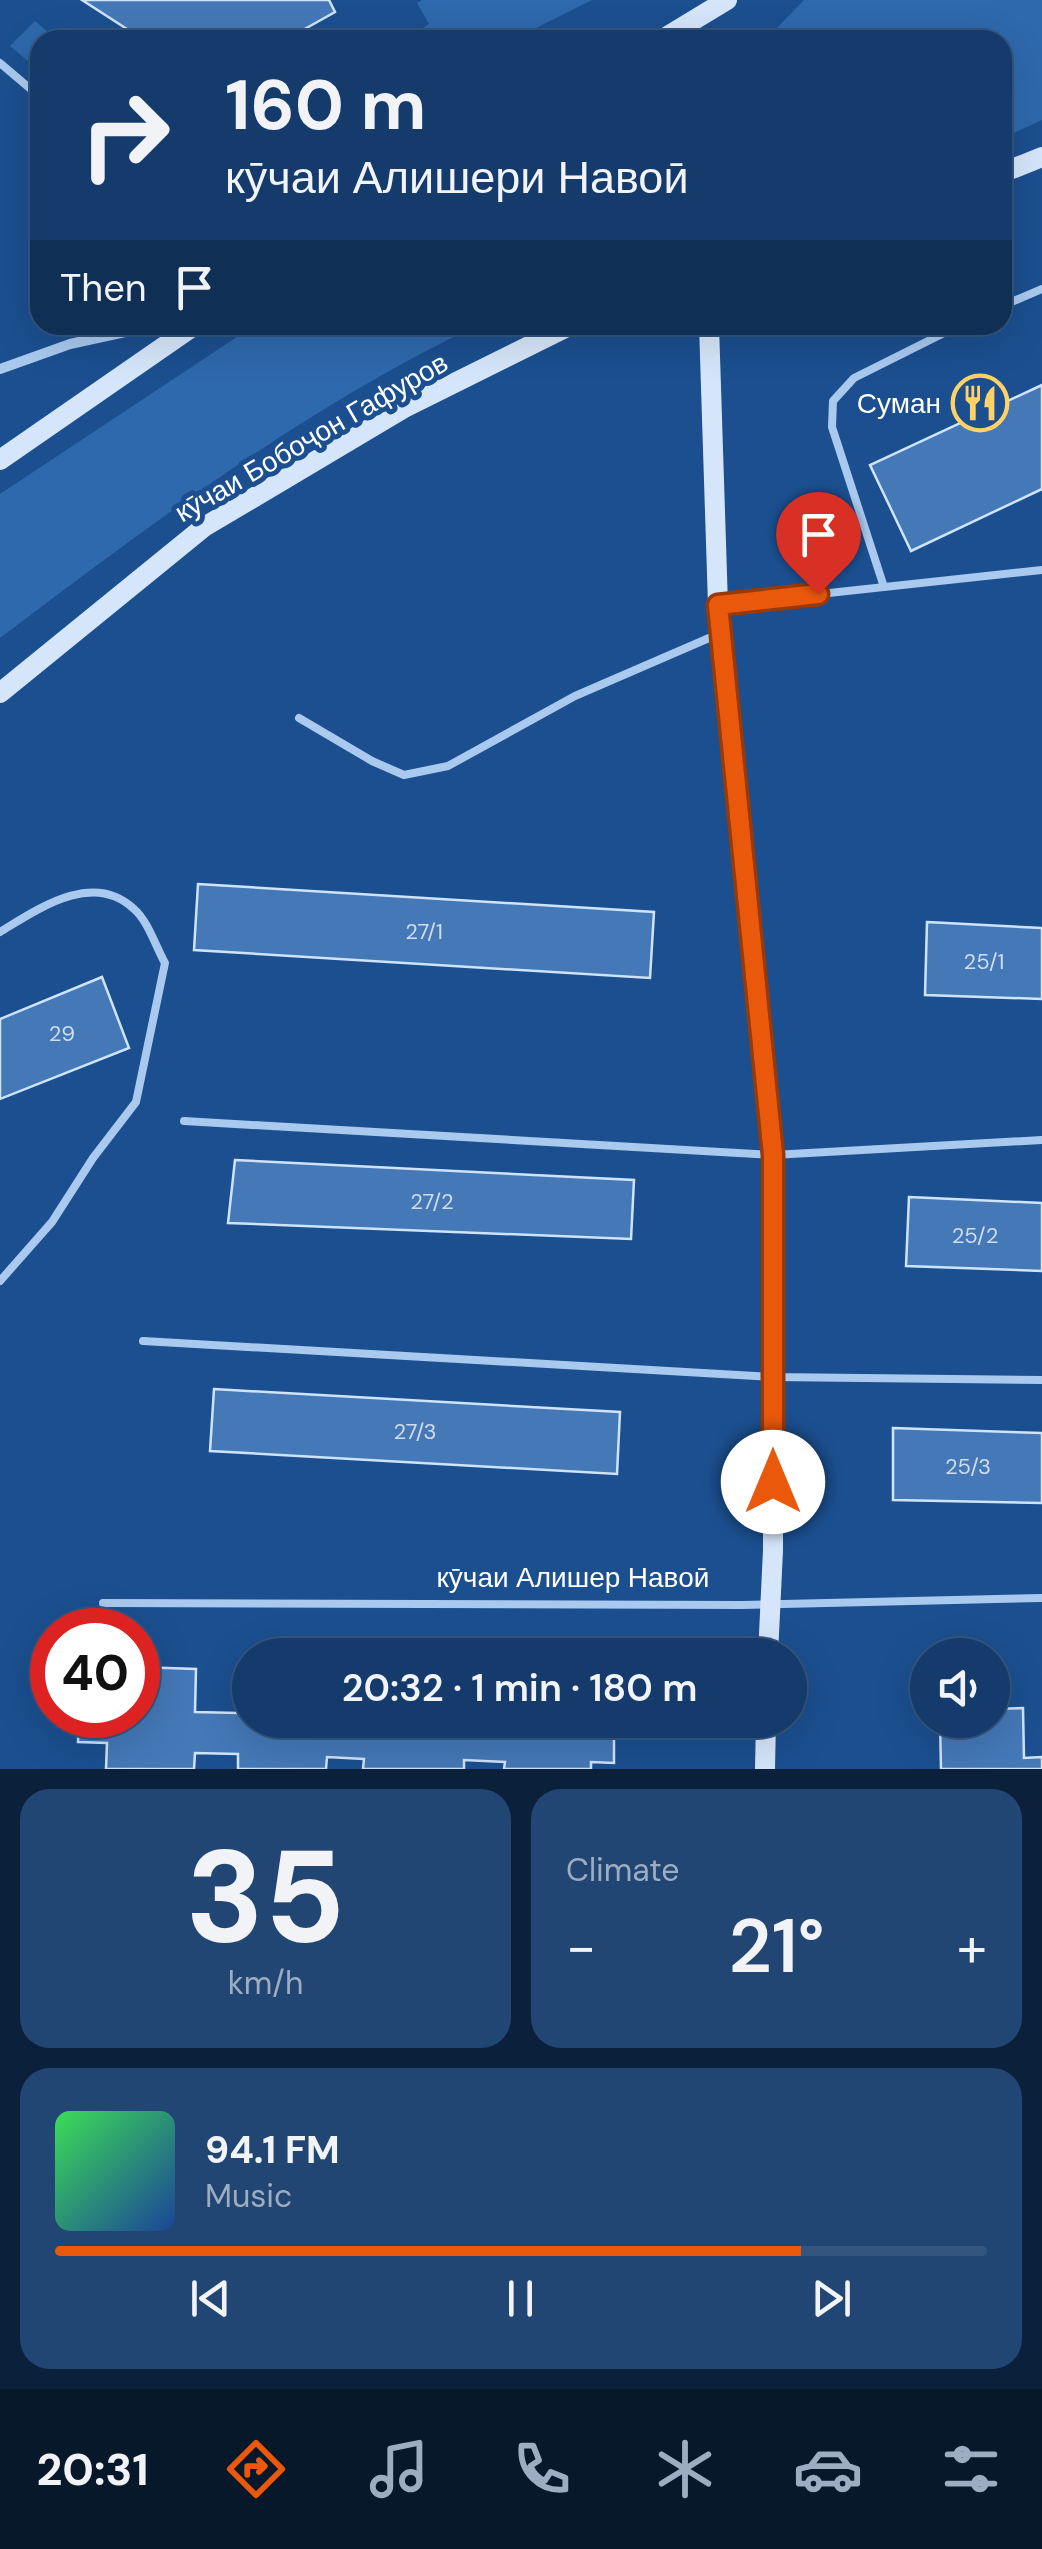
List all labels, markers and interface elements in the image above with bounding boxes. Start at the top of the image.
text: 160 m [225,60,426,151]
icon: right [60,70,190,200]
text: кӯчаи Алишери Навоӣ [225,148,689,207]
icon: arrive [167,260,222,315]
text: Then [60,263,147,313]
street label: кӯчаи Бобоҷон Гафуров [168,344,455,531]
restaurant icon: Суман [950,373,1010,433]
place label: Суман [857,385,941,422]
pin [776,492,861,595]
icon: arrive [791,507,846,562]
house number: 27/1 [405,917,443,946]
house number: 25/1 [964,947,1004,976]
house number: 29 [49,1019,75,1048]
house number: 27/2 [410,1187,454,1216]
house number: 25/2 [952,1221,998,1250]
house number: 27/3 [394,1417,436,1446]
position arrow [721,1430,825,1534]
house number: 25/3 [945,1452,991,1481]
street label: кӯчаи Алишер Навоӣ [437,1559,709,1596]
speed limit sign: 40 [30,1608,160,1738]
map controls [910,1638,1010,1738]
button: sound [910,1638,1010,1738]
text: 20:32 · 1 min · 180 m [342,1663,697,1713]
text: 35 [186,1812,345,1981]
text: Climate [566,1849,680,1891]
text: 21° [728,1898,825,1995]
text: − [566,1911,596,1983]
text: + [957,1911,987,1983]
text: km/h [228,1962,303,2004]
text: 94.1 FM [205,2125,340,2175]
text: Music [205,2175,292,2217]
icon: previous [183,2271,238,2326]
icon: pause [493,2271,548,2326]
icon: next [804,2271,859,2326]
icon: directions [221,2434,291,2504]
icon: music [364,2434,434,2504]
icon: phone [507,2434,577,2504]
icon: climate [650,2434,720,2504]
icon: car [793,2434,863,2504]
icon: filters [936,2434,1006,2504]
text: 20:31 [36,2440,149,2499]

